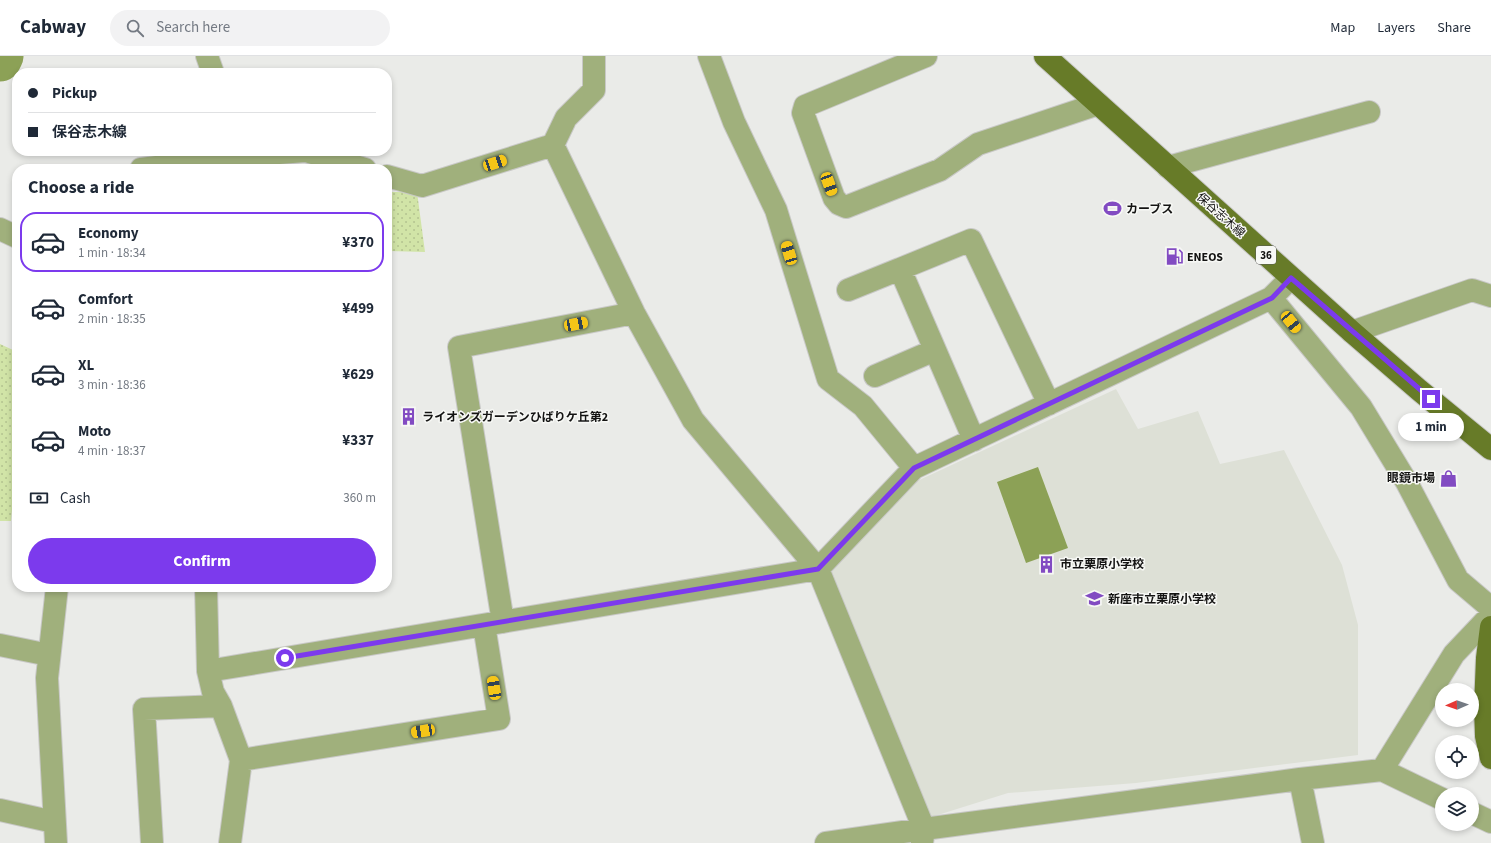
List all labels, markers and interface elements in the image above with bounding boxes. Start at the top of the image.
search box [110,10,390,46]
text: Cabway [20,14,86,41]
icon: search [124,17,146,39]
text: Search here [156,17,230,38]
text: Map [1330,18,1355,38]
text: Layers [1377,18,1415,38]
text: Share [1437,18,1471,38]
text: Pickup [52,83,97,104]
text: 保谷志木線 [52,122,127,143]
car [482,154,508,172]
car [819,171,839,197]
text: Choose a ride [28,175,134,200]
street label: 保谷志木線 [1193,189,1249,242]
sports icon: カーブス [1103,199,1123,219]
place label: カーブス [1126,201,1173,218]
text: Economy [78,223,139,244]
icon: car [30,224,66,260]
text: ¥370 [342,232,374,253]
car [780,240,798,266]
text: 1 min · 18:34 [78,244,146,262]
road number: 36 [1256,246,1276,264]
fuel station icon: ENEOS [1164,247,1184,267]
place label: ENEOS [1187,249,1223,266]
text: Comfort [78,289,133,310]
icon: car [30,290,66,326]
text: ¥499 [342,298,374,319]
car [1279,309,1303,335]
text: 2 min · 18:35 [78,310,146,328]
car [563,316,589,332]
text: XL [78,355,94,376]
icon: car [30,356,66,392]
text: ¥629 [342,364,374,385]
text: 3 min · 18:36 [78,376,146,394]
route end [1422,390,1440,408]
building icon: ライオンズガーデンひばりケ丘第2 [399,407,419,427]
place label: ライオンズガーデンひばりケ丘第2 [422,409,608,426]
callout: 1 min [1398,413,1464,441]
text: 1 min [1415,418,1447,436]
text: Moto [78,421,111,442]
icon: car [30,422,66,458]
text: ¥337 [342,430,374,451]
text: 4 min · 18:37 [78,442,146,460]
shop icon: 眼鏡市場 [1438,468,1458,488]
place label: 眼鏡市場 [1387,470,1435,487]
icon: cash [28,487,50,509]
text: Cash [60,488,91,509]
text: 360 m [343,489,376,507]
button: Confirm [28,538,376,584]
building icon: 市立栗原小学校 [1037,554,1057,574]
place label: 市立栗原小学校 [1060,556,1144,573]
school or university icon: 新座市立栗原小学校 [1085,589,1105,609]
place label: 新座市立栗原小学校 [1108,591,1216,608]
route start [276,649,294,667]
car [486,675,502,701]
north arrow [1435,683,1479,727]
map controls [1435,683,1479,831]
car [410,723,436,739]
button: locate [1435,735,1479,779]
button: layers [1435,787,1479,831]

